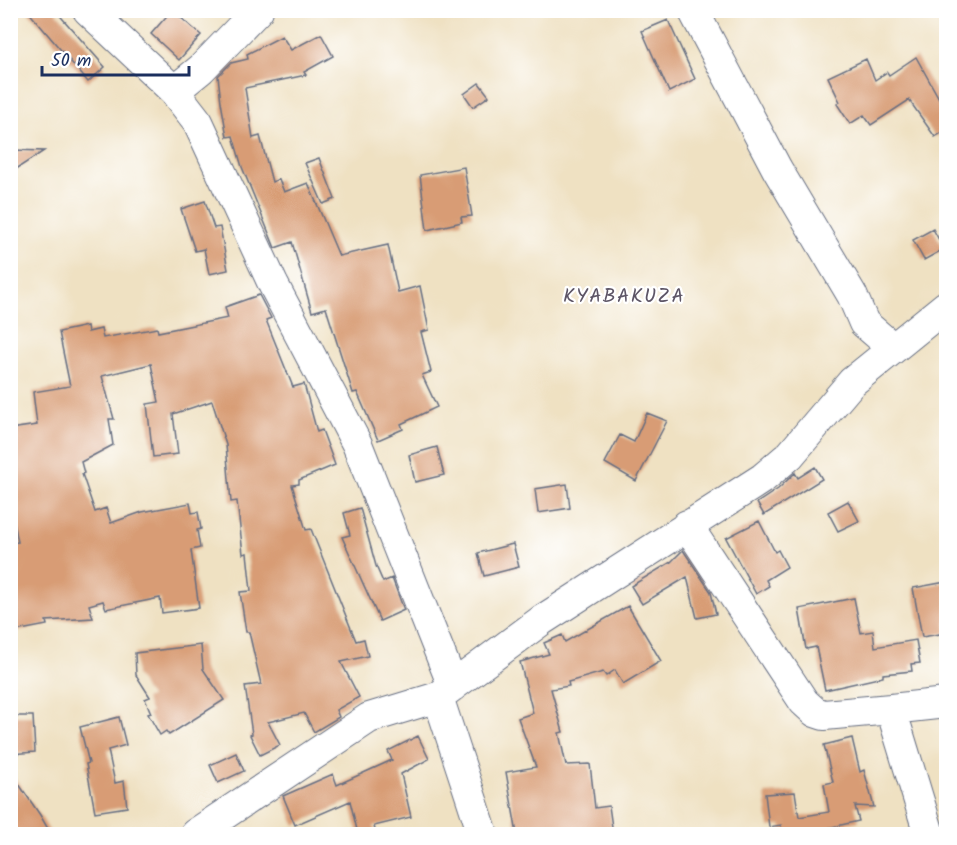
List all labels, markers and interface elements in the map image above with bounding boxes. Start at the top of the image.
scale bar [42,39,189,77]
text: 50 m [51,47,91,76]
district label: KYABAKUZA [563,281,685,313]

